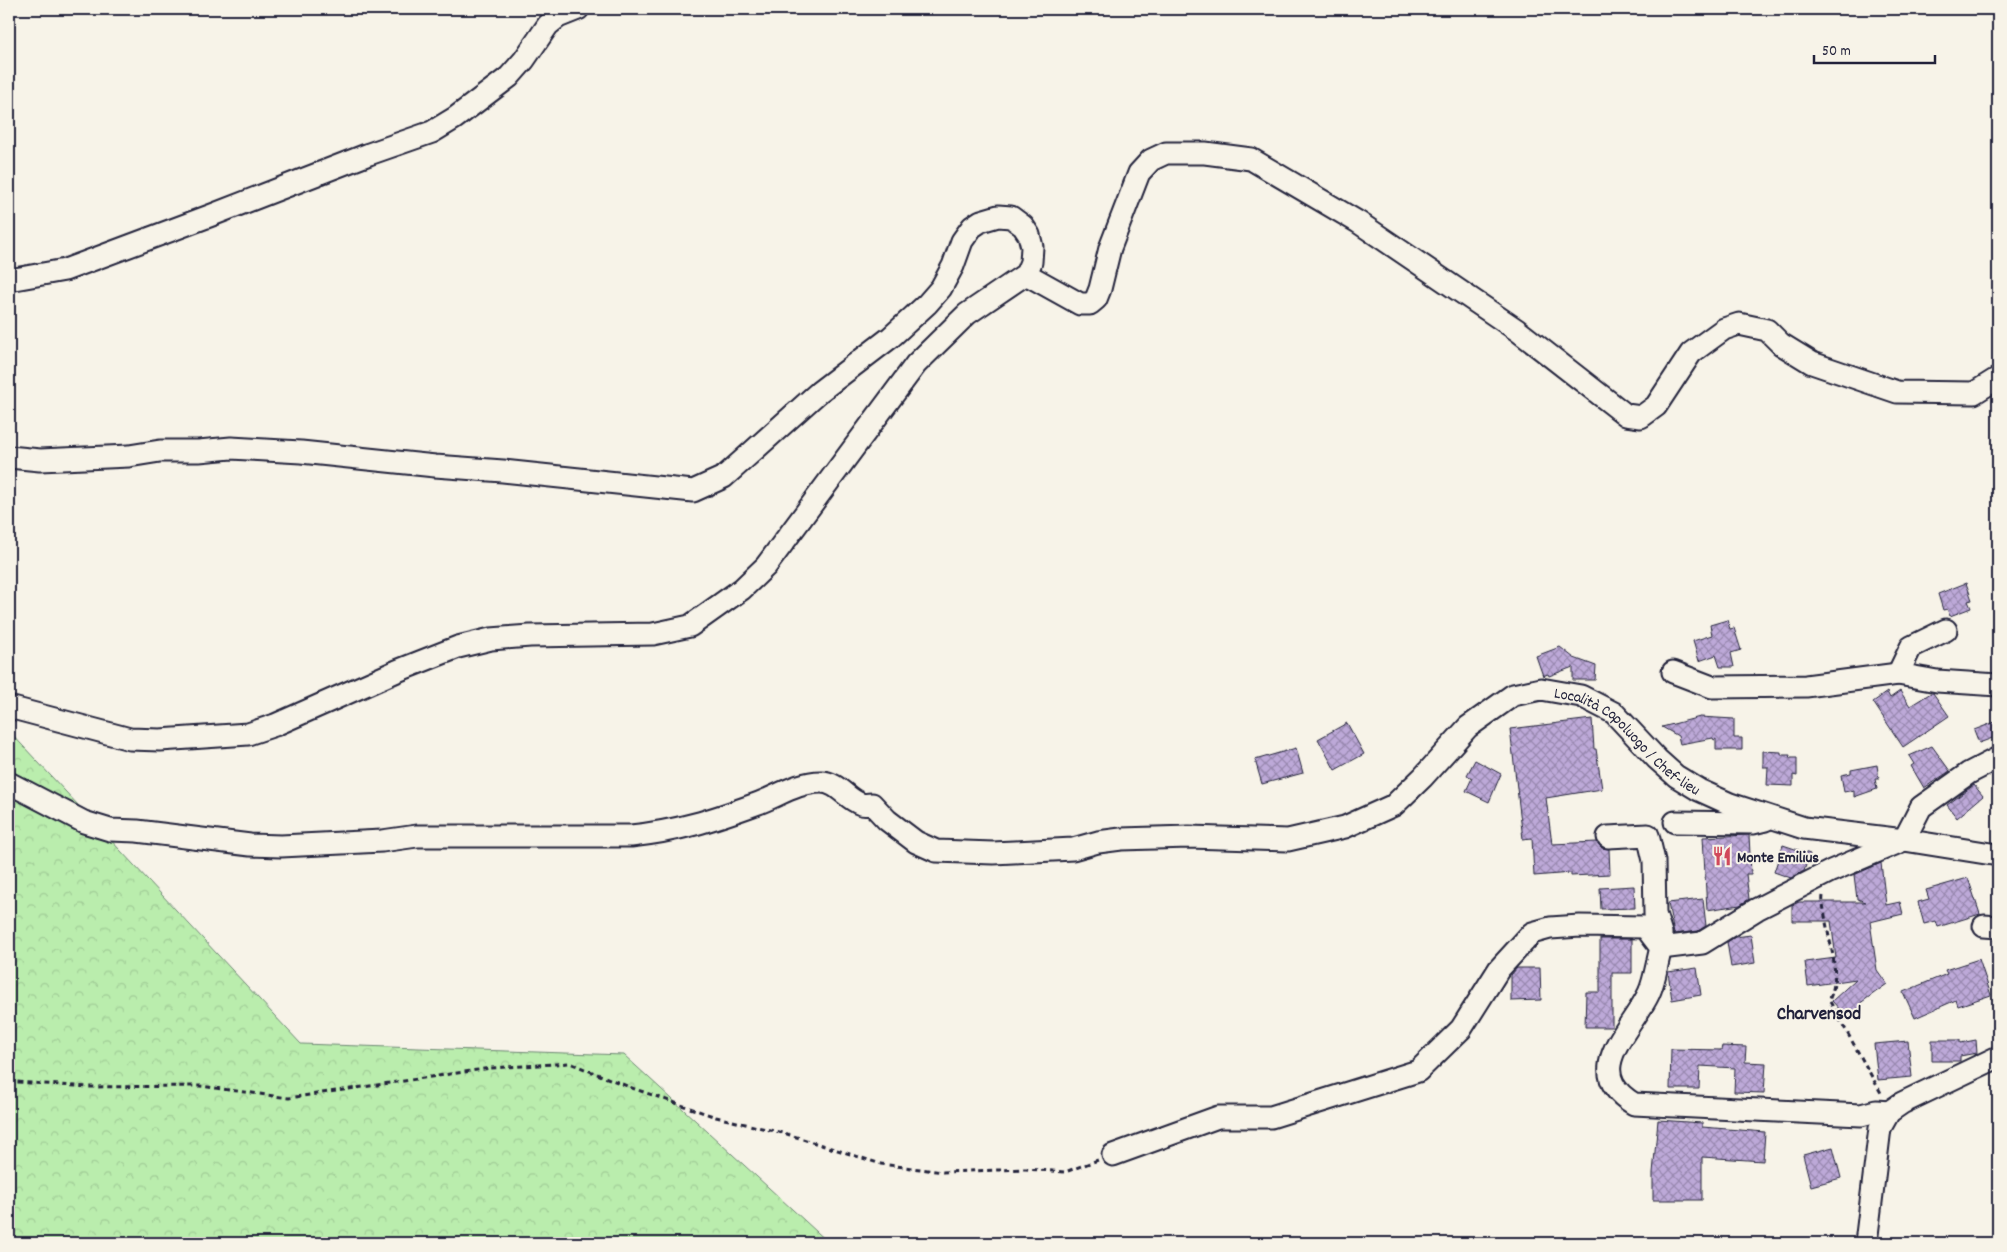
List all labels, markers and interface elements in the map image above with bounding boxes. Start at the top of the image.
scale bar [1814,32,1936,64]
text: 50 m [1822,41,1851,63]
street label: Località Capoluogo / Chef-lieu [1552,683,1704,802]
restaurant icon: Monte Emilius [1711,845,1733,867]
place label: Monte Emilius [1737,847,1819,870]
district label: Charvensod [1777,1002,1861,1029]

